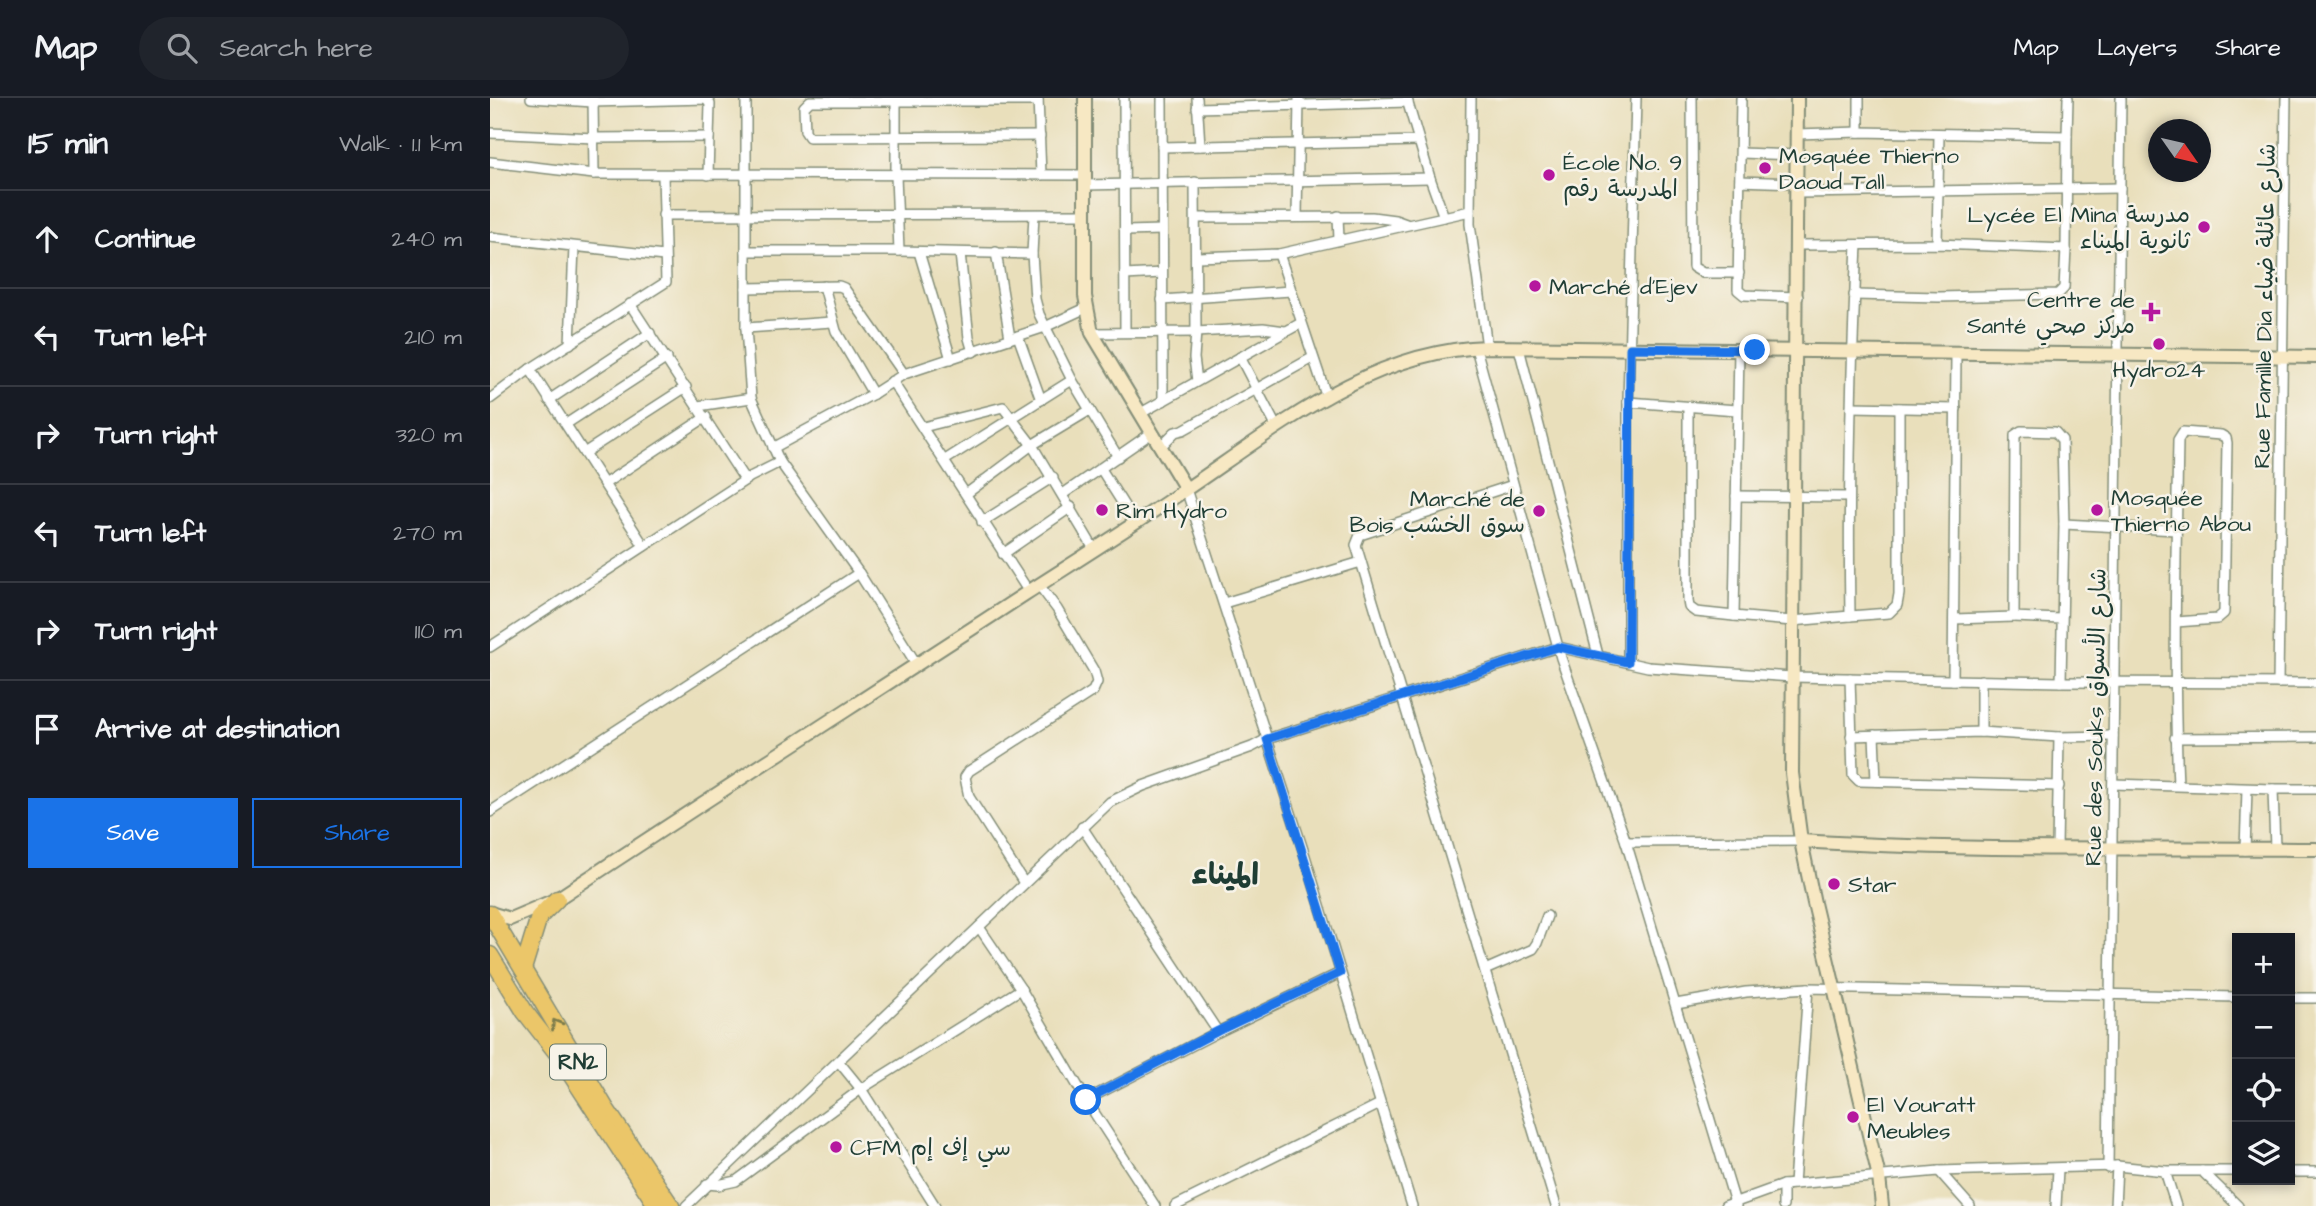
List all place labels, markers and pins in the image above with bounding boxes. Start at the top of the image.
place label: Mosquée Thierno Daoud Tall [1779,140,1959,198]
place label: École No. 9 المدرسة رقم [1563,147,1682,206]
marker: Mosquée Thierno Daoud Tall [1757,160,1773,176]
marker: École No. 9 المدرسة رقم [1541,167,1557,183]
place label: Lycée El Mina مدرسة ثانوية الميناء [1967,199,2191,257]
marker: Lycée El Mina مدرسة ثانوية الميناء [2196,219,2212,235]
place label: Marché d'Ejev [1549,271,1698,303]
marker: Marché d'Ejev [1527,278,1543,294]
place label: Centre de Santé مركز صحي [1967,284,2135,346]
marker: Centre de Santé مركز صحي [2141,302,2161,322]
marker: Hydro24 [2151,336,2167,352]
place label: Hydro24 [2113,354,2206,387]
place label: Mosquée Thierno Abou [2111,482,2251,540]
place label: Marché de Bois سوق الخشب [1350,483,1525,541]
place label: Rim Hydro [1116,495,1227,528]
marker: Rim Hydro [1094,502,1110,518]
marker: Mosquée Thierno Abou [2089,502,2105,518]
marker: Marché de Bois سوق الخشب [1531,503,1547,519]
place label: Star [1848,869,1897,901]
marker: Star [1826,876,1842,892]
place label: El Vouratt Meubles [1867,1089,1976,1147]
marker: El Vouratt Meubles [1845,1109,1861,1125]
place label: CFM سي إف إم [850,1132,1011,1168]
marker: CFM سي إف إم [828,1139,844,1155]

